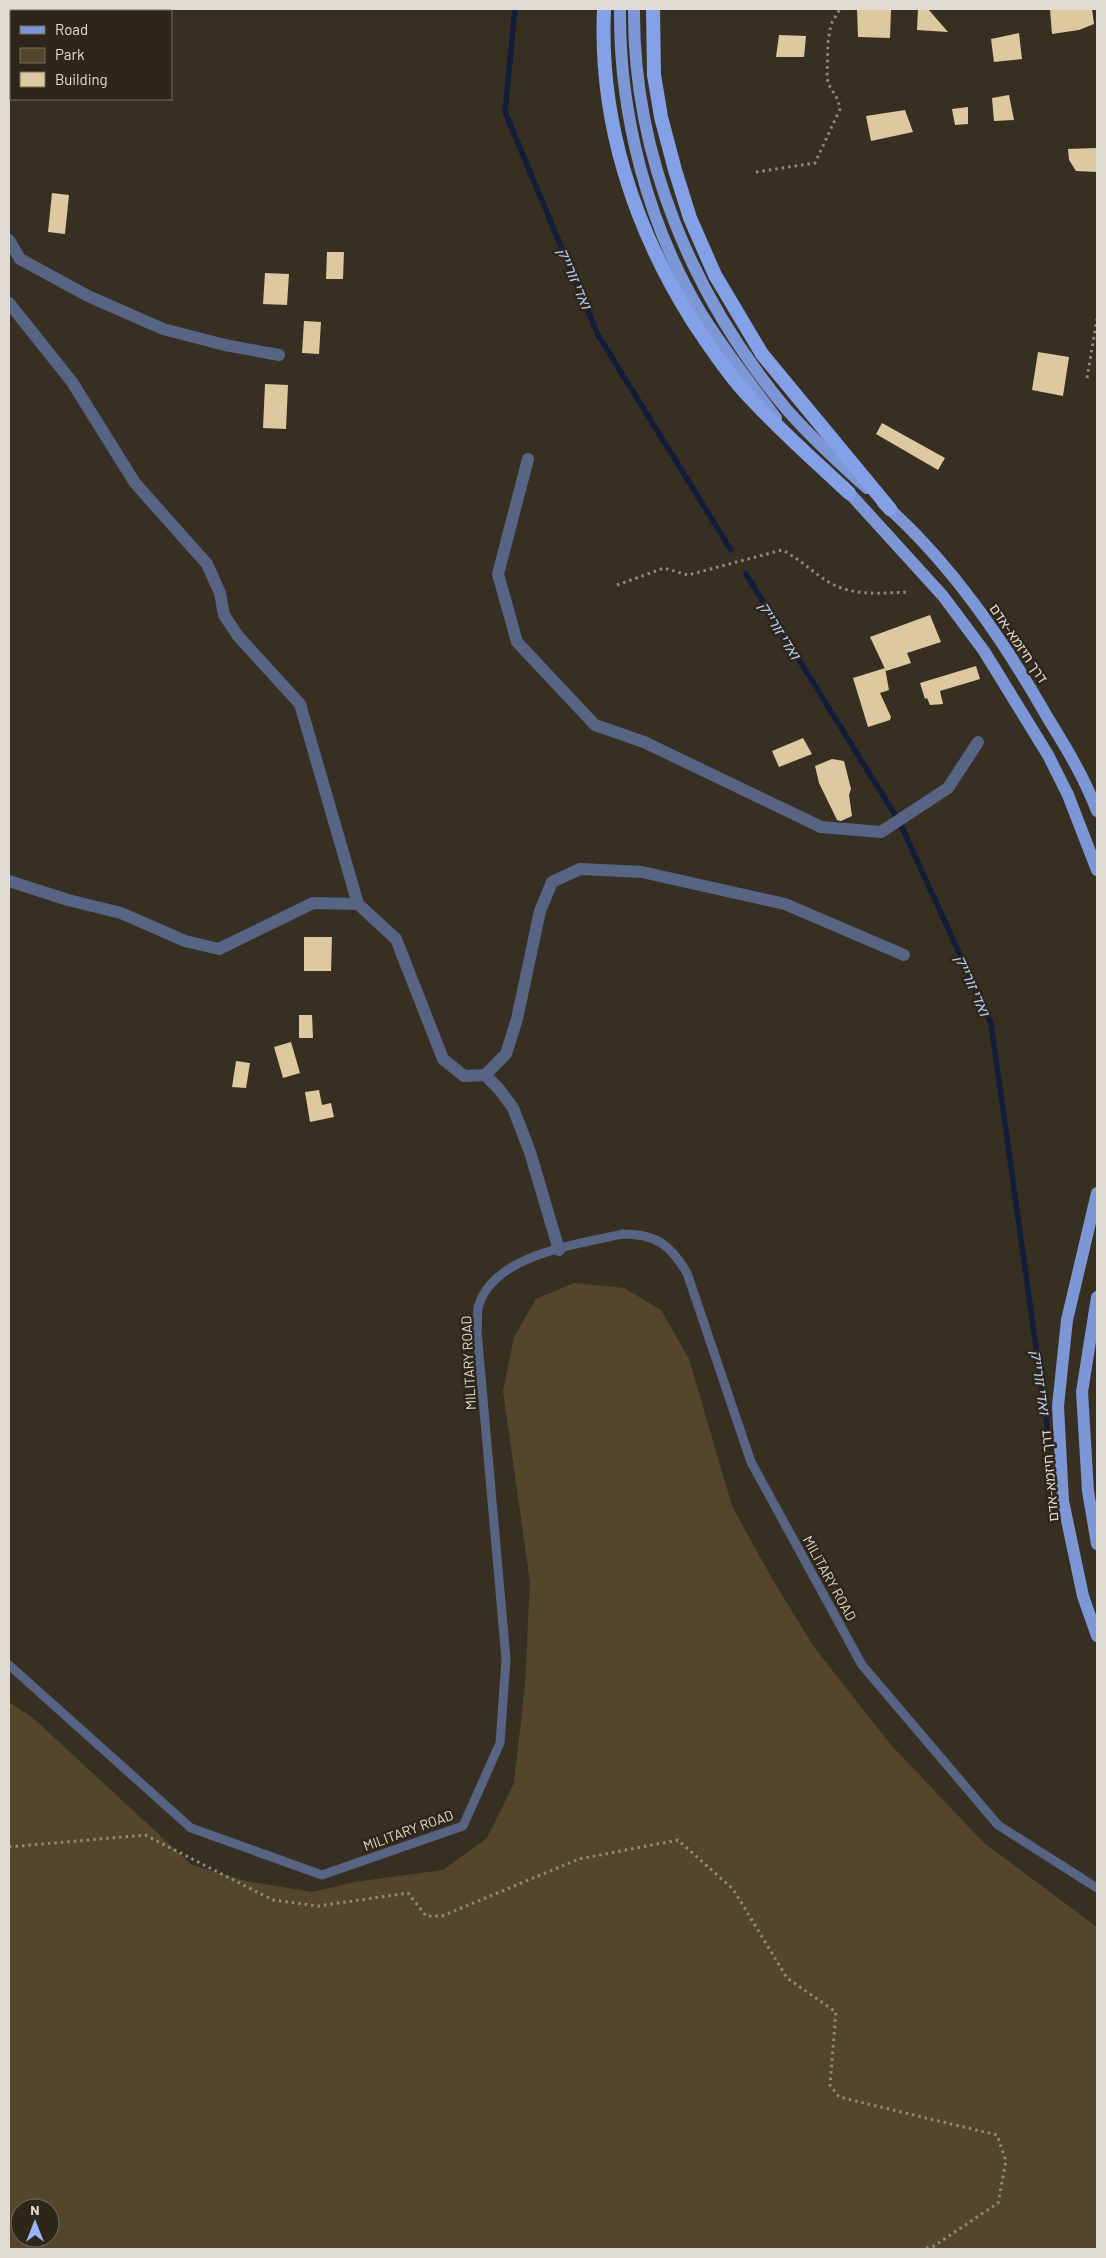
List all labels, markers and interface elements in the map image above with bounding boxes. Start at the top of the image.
legend [10,10,172,100]
text: Road [55,20,88,38]
text: Park [55,45,85,63]
text: Building [55,70,108,88]
water label: ואדי זורייק [554,245,597,313]
water label: ואדי זורייק [755,598,806,664]
street label: דרך חיזמא-אדם [986,600,1052,686]
water label: ואדי זורייק [952,952,995,1020]
street label: MILITARY ROAD [457,1315,479,1411]
water label: ואדי זורייק [1028,1349,1055,1417]
street label: דרך חיזמא-אדם [1036,1429,1061,1523]
street label: MILITARY ROAD [800,1533,860,1623]
street label: MILITARY ROAD [361,1806,455,1854]
north arrow [10,2198,60,2248]
text: N [30,2201,40,2218]

